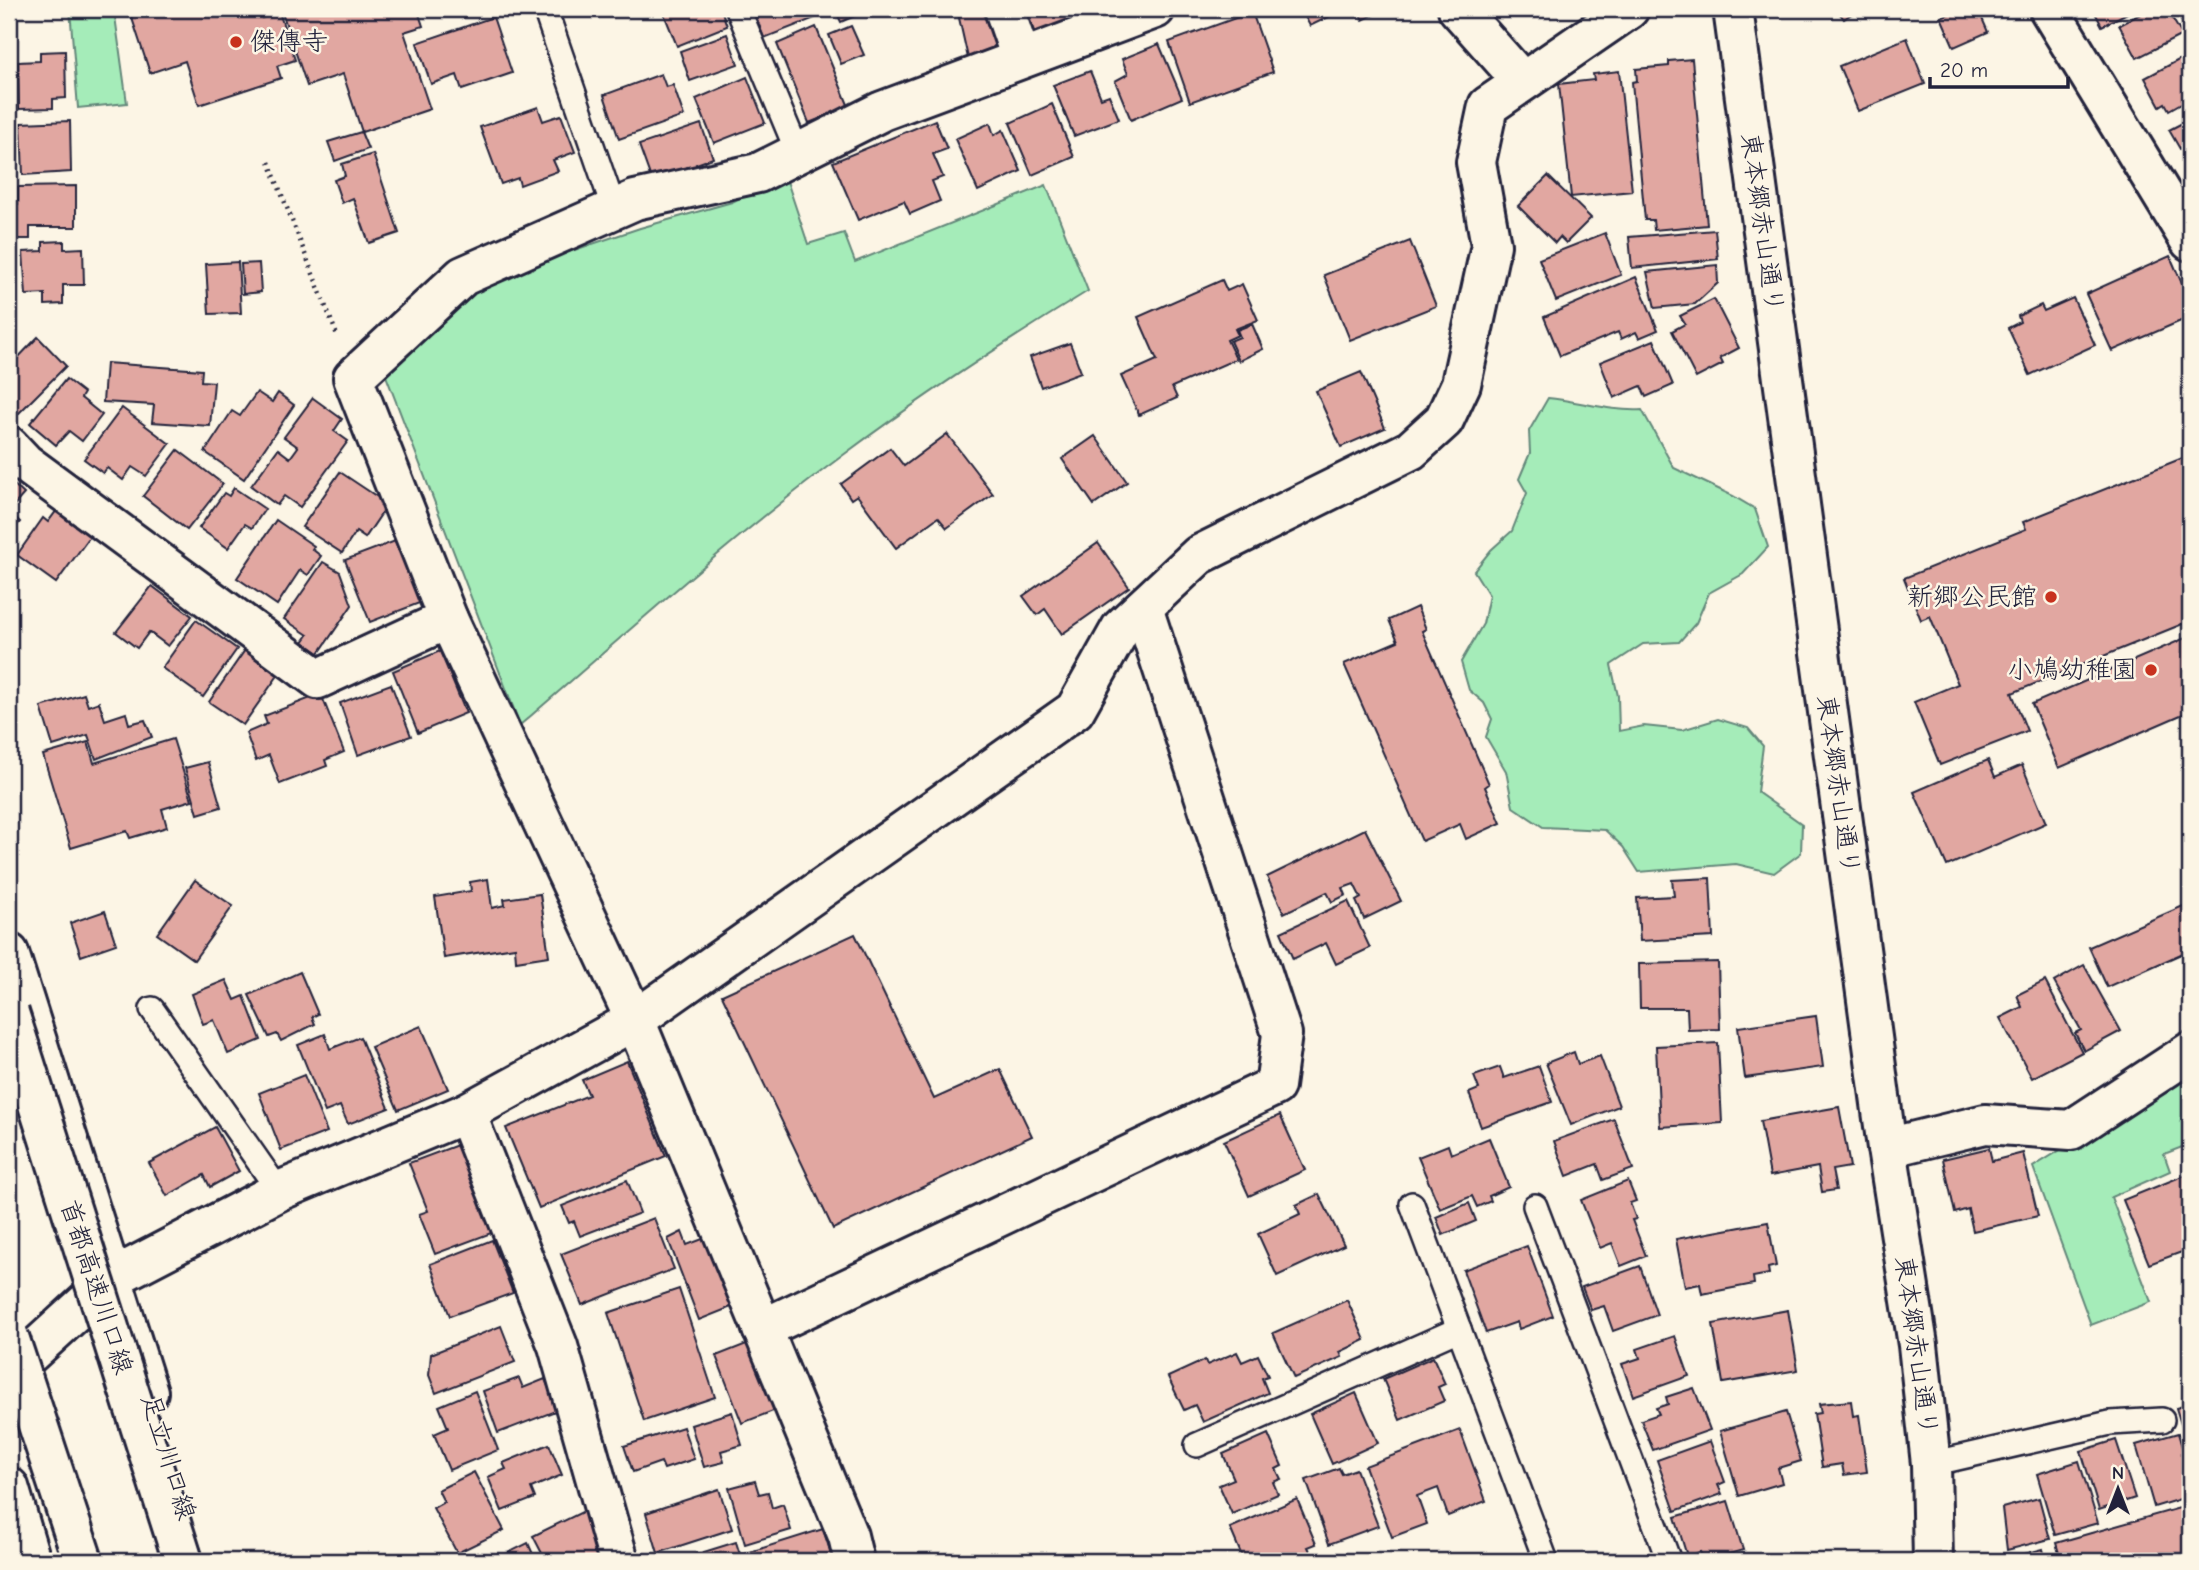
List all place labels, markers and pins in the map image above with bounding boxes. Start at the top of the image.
place label: 傑傳寺 [250,27,328,57]
marker: 傑傳寺 [228,34,244,50]
place label: 新郷公民館 [1907,582,2037,612]
marker: 新郷公民館 [2043,589,2059,605]
place label: 小鳩幼稚園 [2007,655,2137,685]
marker: 小鳩幼稚園 [2143,662,2159,678]

